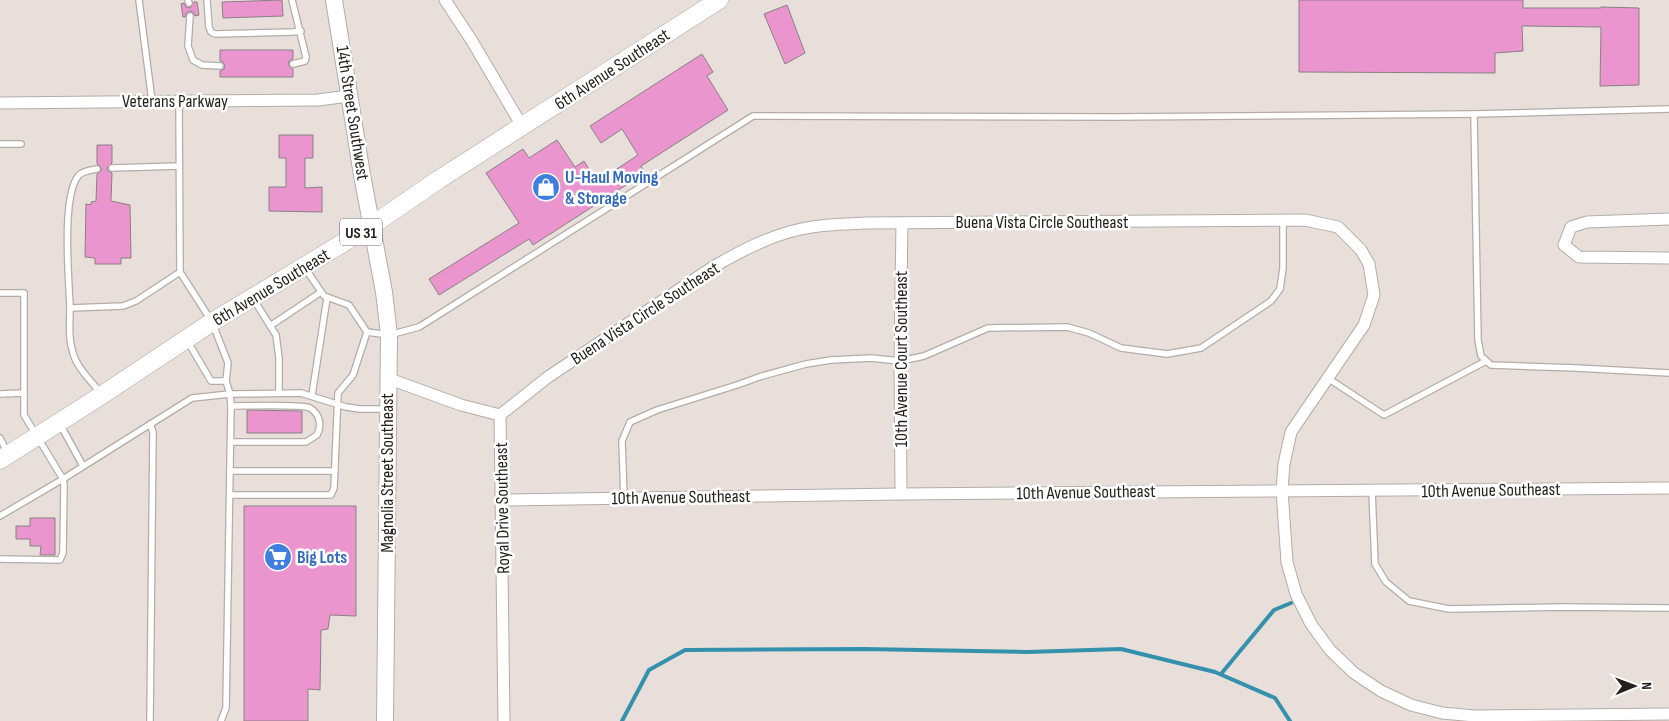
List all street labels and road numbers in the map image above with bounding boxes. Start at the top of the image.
street label: 6th Avenue Southeast [551,24,674,114]
street label: 14th Street Southwest [332,44,374,182]
street label: Veterans Parkway [122,91,228,112]
street label: Buena Vista Circle Southeast [956,212,1129,233]
road number: US 31 [340,218,382,246]
street label: 6th Avenue Southeast [209,244,334,331]
street label: Buena Vista Circle Southeast [567,257,724,369]
street label: 10th Avenue Court Southeast [891,270,912,447]
street label: Magnolia Street Southeast [377,393,398,553]
street label: Royal Drive Southeast [491,442,514,574]
street label: 10th Avenue Southeast [1421,479,1561,502]
street label: 10th Avenue Southeast [1016,481,1156,504]
street label: 10th Avenue Southeast [611,486,751,509]

